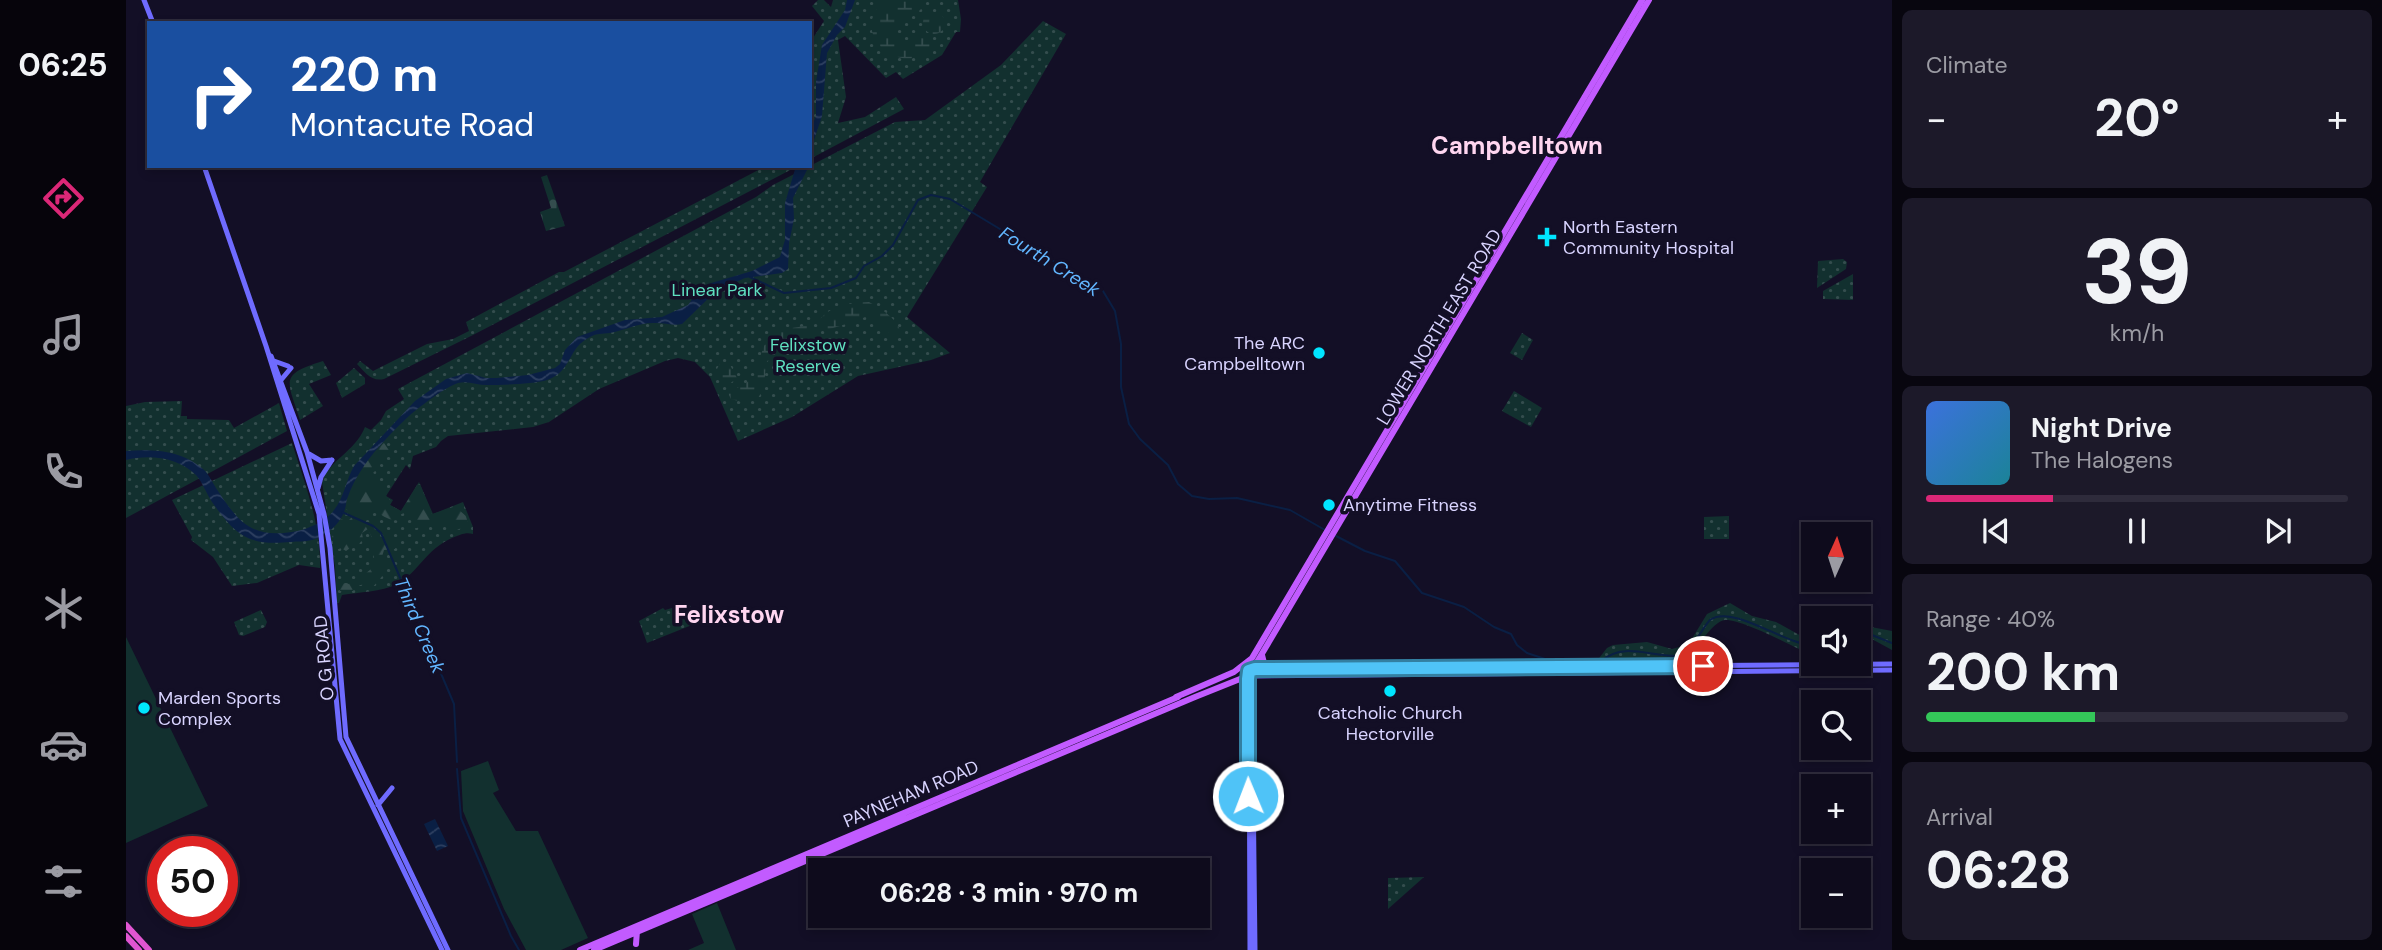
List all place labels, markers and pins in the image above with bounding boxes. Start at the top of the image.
place label: North Eastern Community Hospital [1563,215,1734,260]
marker: North Eastern Community Hospital [1537,227,1557,247]
place label: The ARC Campbelltown [1184,331,1305,376]
marker: The ARC Campbelltown [1311,345,1327,361]
place label: Anytime Fitness [1343,493,1477,517]
marker: Anytime Fitness [1321,497,1337,513]
pin [1673,636,1733,696]
marker: Catcholic Church Hectorville [1382,683,1398,699]
place label: Marden Sports Complex [158,686,281,731]
marker: Marden Sports Complex [136,700,152,716]
place label: Catcholic Church Hectorville [1318,701,1462,746]

